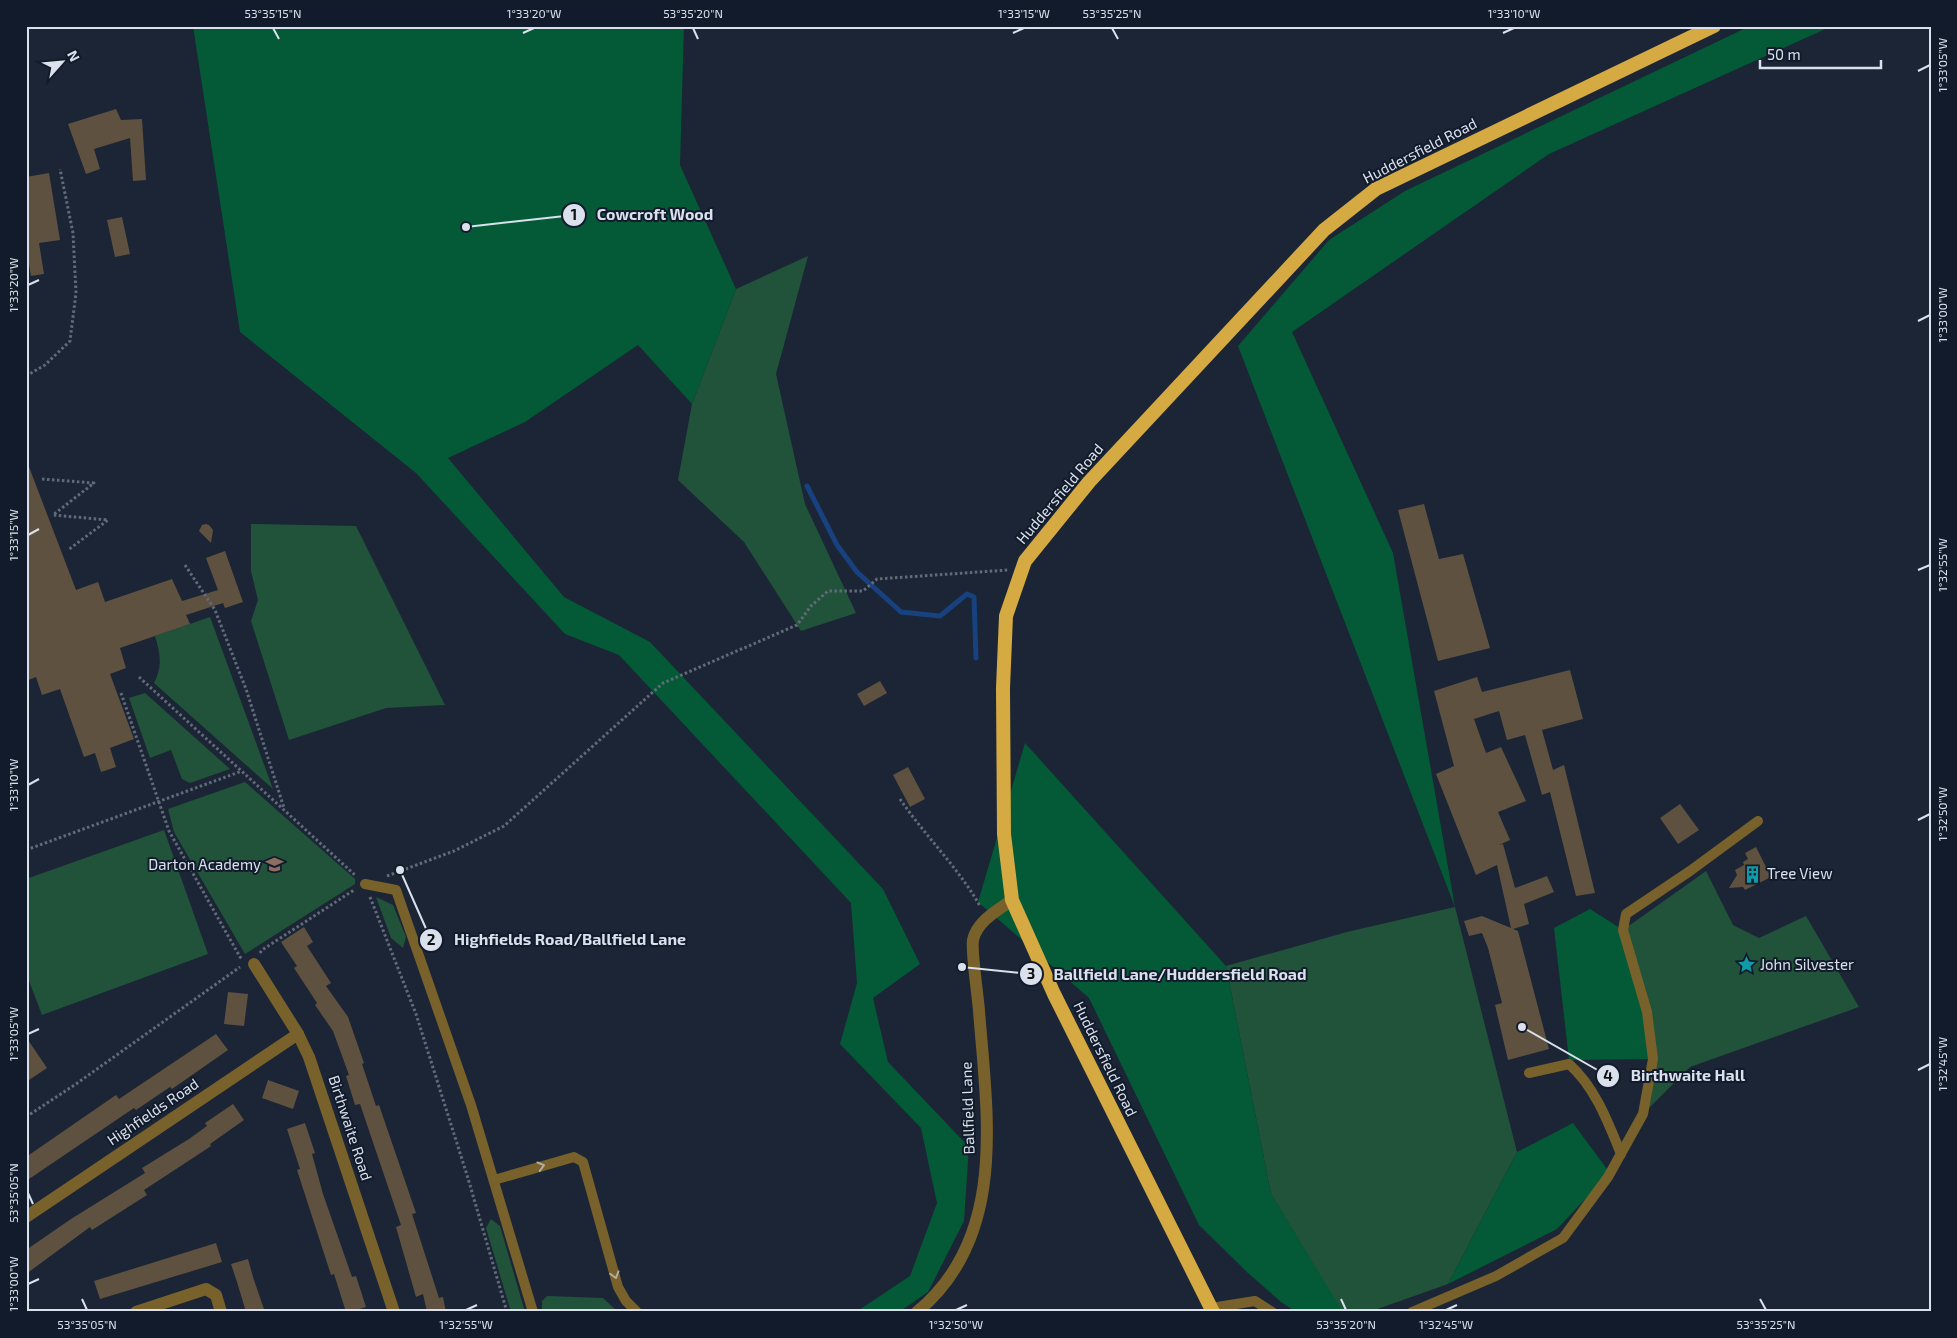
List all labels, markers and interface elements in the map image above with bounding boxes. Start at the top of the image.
text: 53°35'15"N [245,6,301,20]
text: 1°33'20"W [507,6,561,20]
text: 53°35'20"N [663,6,723,20]
text: 1°33'15"W [998,6,1050,20]
text: 53°35'25"N [1083,6,1141,20]
text: 1°33'10"W [1488,6,1540,20]
north arrow [38,38,88,88]
scale bar [1760,38,1881,70]
text: 1°33'05"W [1935,38,1949,92]
text: 50 m [1767,45,1801,63]
text: N [64,48,84,64]
street label: Huddersfield Road [1360,114,1480,187]
callout: Cowcroft Wood [561,199,723,230]
text: Cowcroft Wood [597,204,713,223]
text: 1 [571,205,577,223]
text: 1°33'20"W [6,258,20,312]
text: 1°33'00"W [1935,287,1949,343]
street label: Huddersfield Road [1012,439,1106,547]
text: 1°33'15"W [6,509,20,561]
text: 1°32'55"W [1935,538,1949,592]
text: 1°33'10"W [6,759,20,811]
text: 1°32'50"W [1935,787,1949,841]
place label: Darton Academy [148,855,261,873]
school or university icon: Darton Academy [265,855,285,875]
building icon: Tree View [1743,864,1763,884]
place label: Tree View [1767,864,1833,882]
callout: Highfields Road/Ballfield Lane [419,924,696,955]
text: Highfields Road/Ballfield Lane [454,929,686,948]
text: 2 [427,930,436,948]
place icon: John Silvester [1736,955,1756,975]
place label: John Silvester [1760,955,1854,973]
callout: Ballfield Lane/Huddersfield Road [1019,959,1317,990]
text: 3 [1027,964,1035,982]
text: Ballfield Lane/Huddersfield Road [1053,964,1307,983]
street label: Huddersfield Road [1070,998,1142,1119]
text: 1°33'05"W [6,1007,20,1061]
text: 1°32'45"W [1935,1037,1949,1091]
callout: Birthwaite Hall [1596,1060,1755,1091]
street label: Ballfield Lane [956,1061,978,1155]
text: Birthwaite Hall [1631,1065,1746,1084]
text: 4 [1603,1066,1613,1084]
street label: Birthwaite Road [325,1073,376,1182]
street label: Highfields Road [103,1074,202,1148]
one-way arrow [536,1162,544,1172]
text: 53°35'05"N [6,1163,20,1223]
text: 1°33'00"W [6,1256,20,1312]
one-way arrow [609,1271,620,1279]
text: 53°35'05"N [57,1317,117,1331]
text: 1°32'55"W [439,1317,493,1331]
text: 1°32'50"W [929,1317,983,1331]
text: 53°35'20"N [1316,1317,1376,1331]
text: 1°32'45"W [1419,1317,1473,1331]
text: 53°35'25"N [1737,1317,1795,1331]

